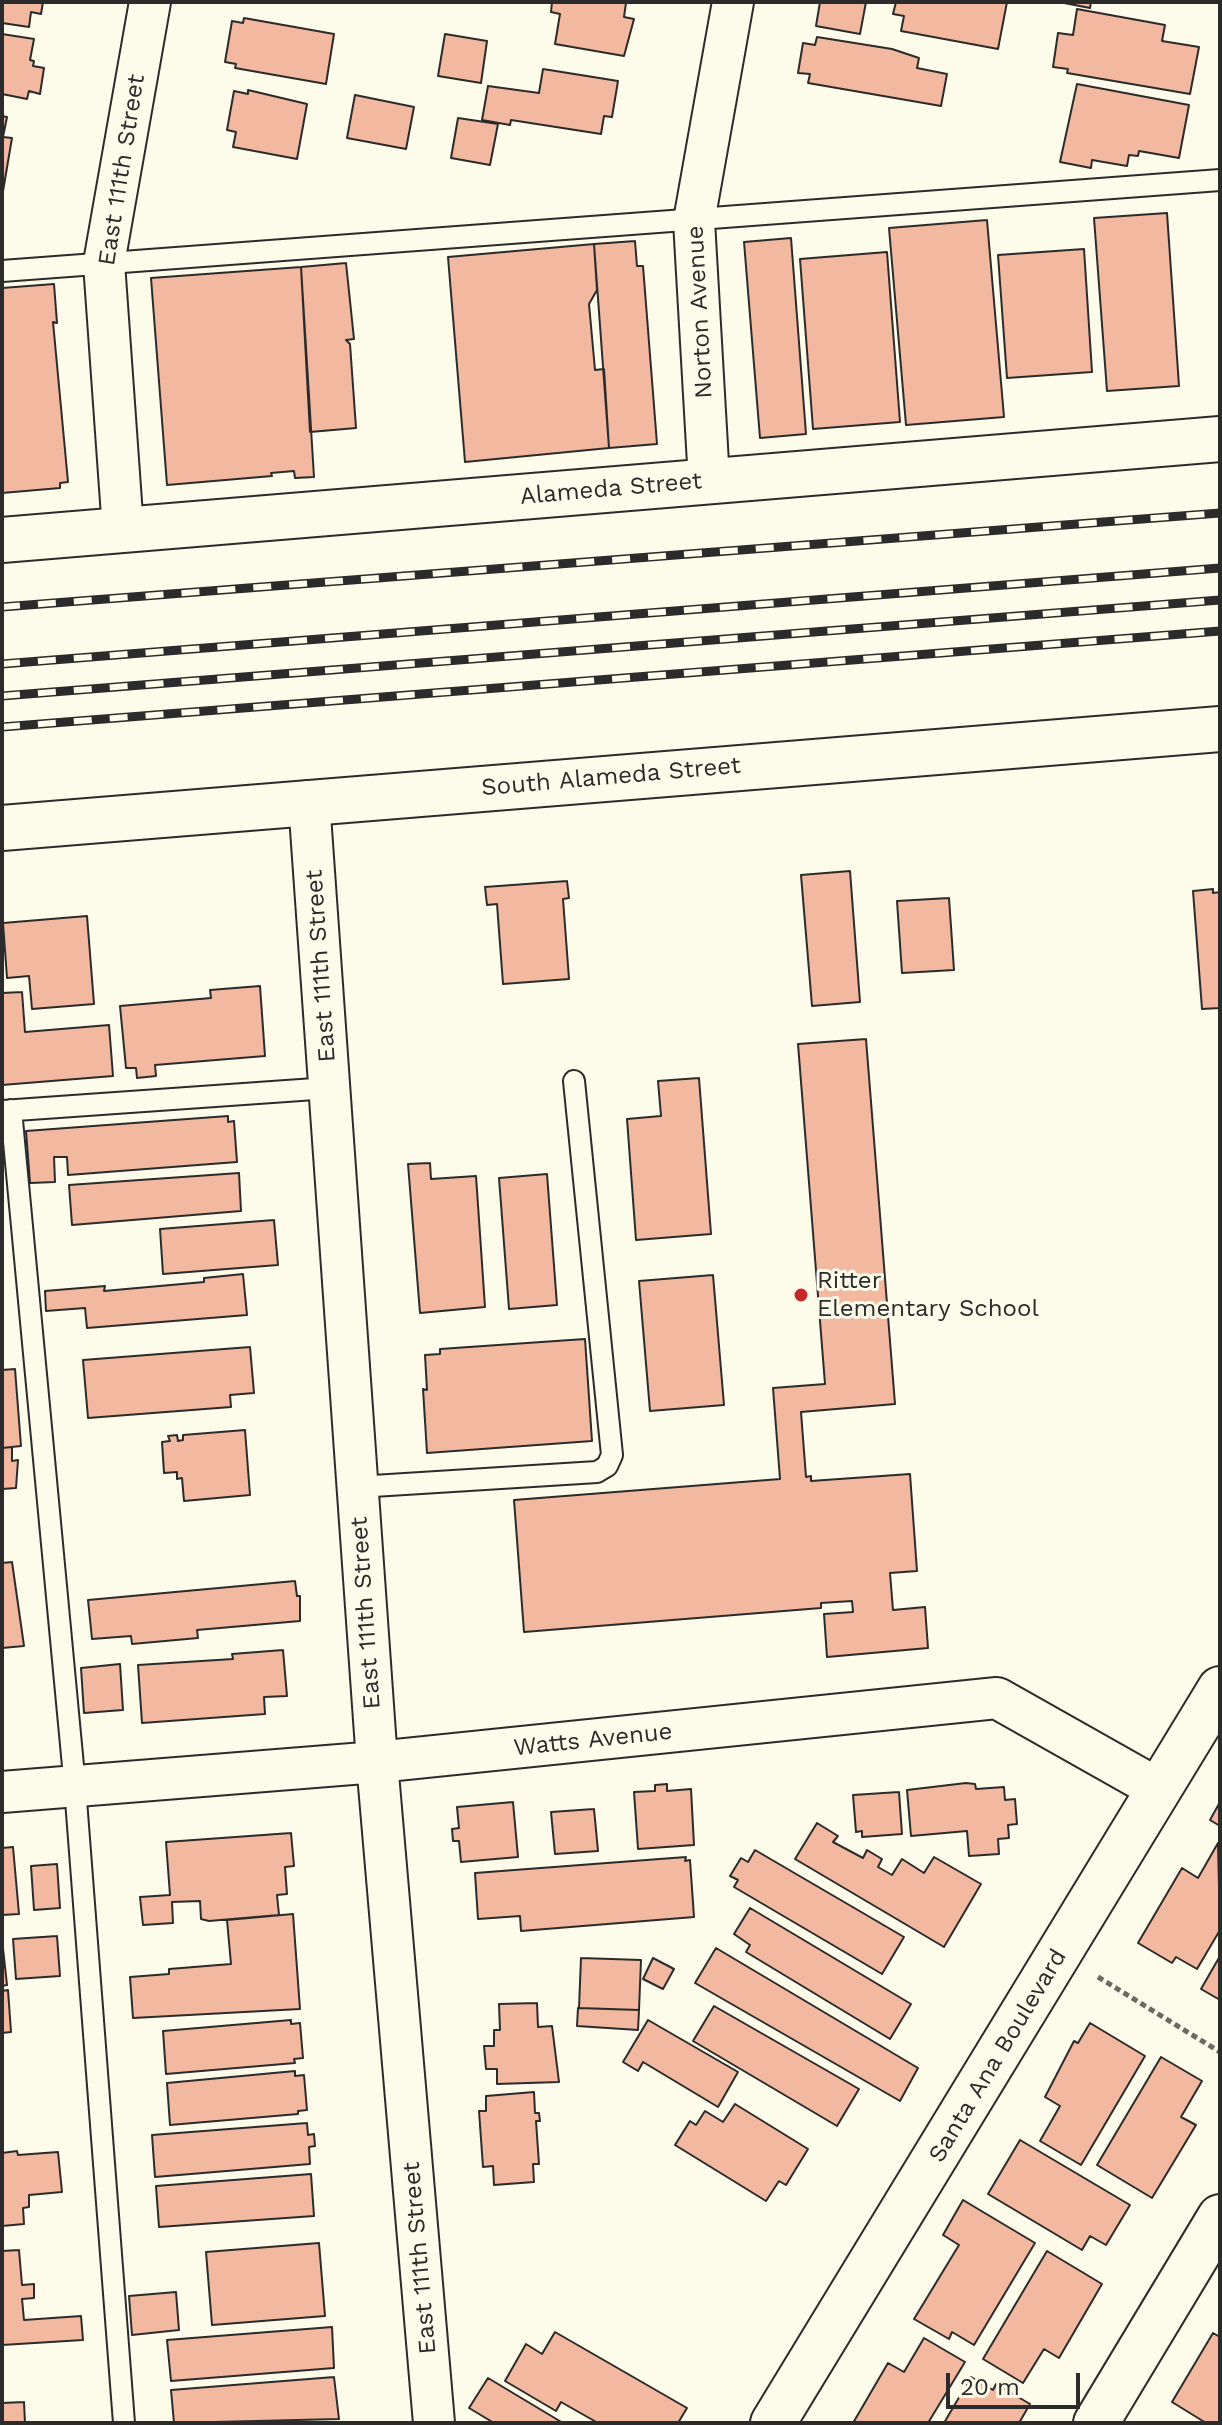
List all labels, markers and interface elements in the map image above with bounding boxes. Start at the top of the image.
street label: East 111th Street [93,72,151,268]
street label: Norton Avenue [681,225,719,399]
street label: Alameda Street [519,467,703,511]
street label: South Alameda Street [480,751,742,803]
street label: East 111th Street [300,869,342,1063]
place label: Ritter Elementary School [817,1267,1039,1323]
marker: Ritter Elementary School [792,1286,810,1304]
street label: East 111th Street [345,1516,387,1710]
street label: Watts Avenue [512,1717,674,1763]
street label: Santa Ana Boulevard [923,1944,1073,2168]
street label: East 111th Street [397,2161,443,2355]
scale bar [950,2357,1084,2407]
text: 20 m [960,2373,1020,2401]

